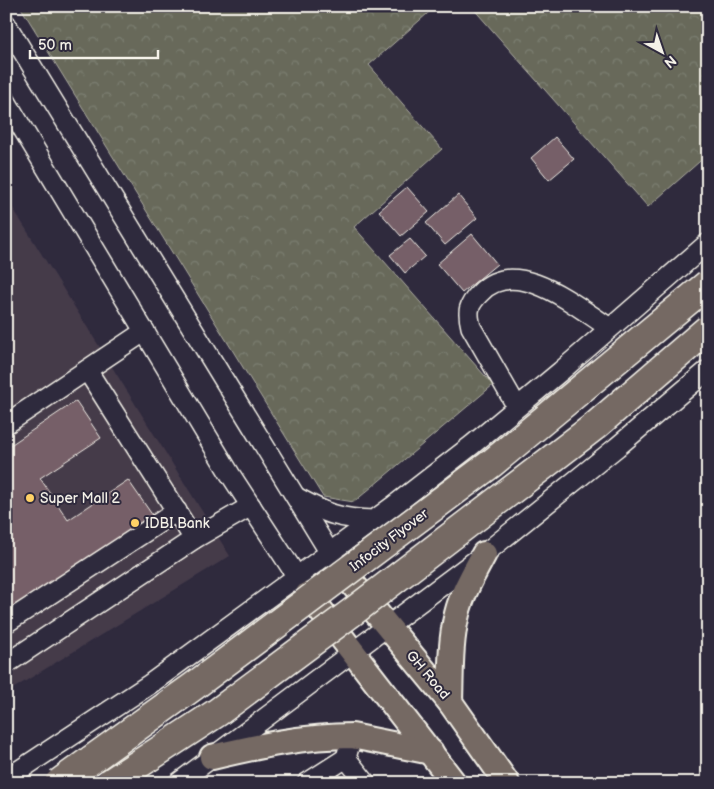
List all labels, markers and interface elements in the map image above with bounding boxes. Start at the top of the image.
scale bar [30,28,158,60]
north arrow [636,28,686,78]
text: 50 m [38,36,72,55]
text: N [661,52,680,71]
place label: Super Mall 2 [40,490,121,507]
marker: Super Mall 2 [24,492,36,504]
street label: Infocity Flyover [347,505,432,575]
place label: IDBI Bank [145,515,210,532]
marker: IDBI Bank [129,517,141,529]
street label: GH Road [403,647,453,703]

